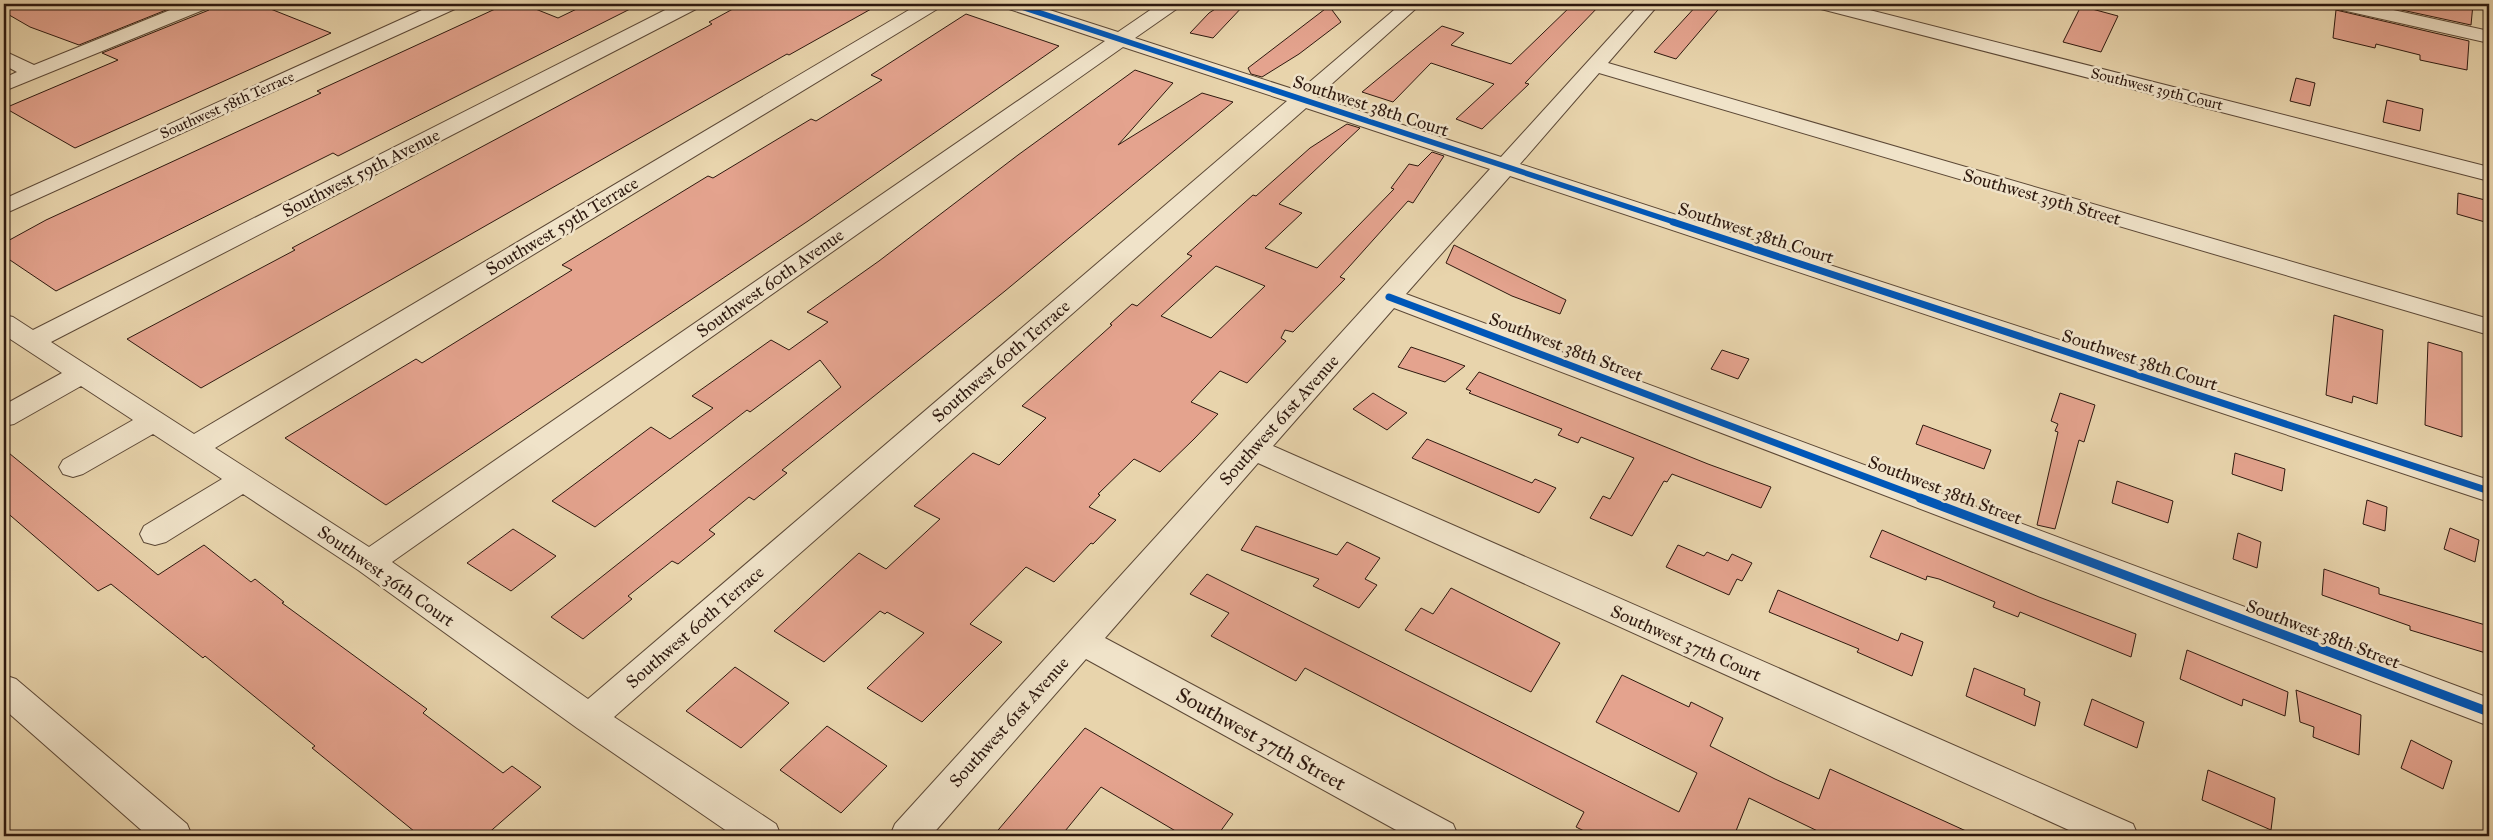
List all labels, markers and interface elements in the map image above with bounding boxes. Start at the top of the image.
street label: Southwest 39th Court [2089,64,2226,114]
street label: Southwest 58th Terrace [157,67,297,143]
street label: Southwest 38th Court [1290,70,1452,142]
street label: Southwest 59th Avenue [279,124,443,222]
street label: Southwest 39th Street [1961,164,2124,230]
street label: Southwest 59th Terrace [482,172,642,280]
street label: Southwest 38th Court [1675,197,1837,269]
street label: Southwest 60th Avenue [692,224,848,342]
street label: Southwest 60th Terrace [927,295,1075,427]
street label: Southwest 38th Street [1486,308,1647,387]
street label: Southwest 38th Court [2059,324,2221,396]
street label: Southwest 61st Avenue [1214,350,1344,490]
street label: Southwest 38th Street [1865,451,2026,530]
street label: Southwest 36th Court [313,520,459,632]
street label: Southwest 60th Terrace [621,561,769,693]
street label: Southwest 38th Street [2243,595,2404,674]
street label: Southwest 37th Court [1607,600,1765,686]
street label: Southwest 61st Avenue [944,652,1074,792]
street label: Southwest 37th Street [1172,682,1351,797]

